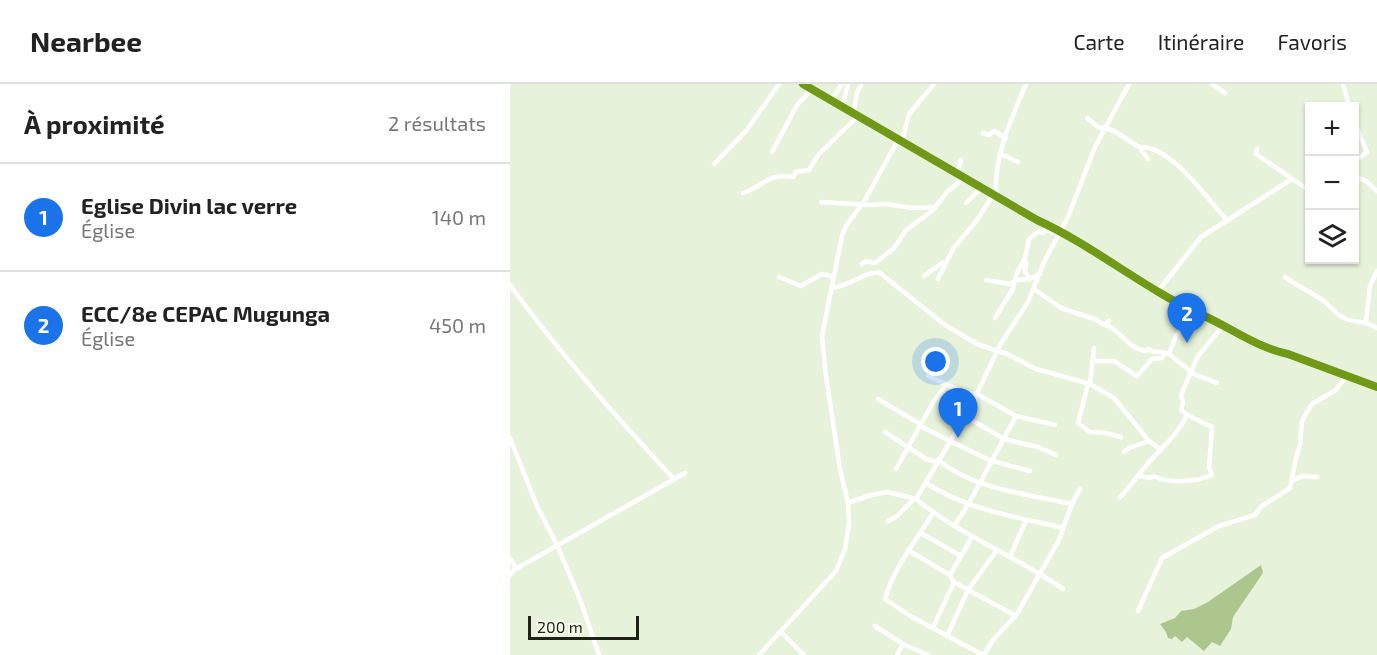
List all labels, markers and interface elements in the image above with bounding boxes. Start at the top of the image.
text: Nearbee [30,24,142,58]
text: Carte [1073,29,1125,54]
text: Itinéraire [1158,29,1244,54]
text: Favoris [1277,29,1347,54]
map controls [1305,102,1359,264]
button: + [1305,102,1359,156]
text: À proximité [24,108,165,139]
text: 2 résultats [388,111,486,135]
button: − [1305,156,1359,210]
text: Eglise Divin lac verre [81,192,297,218]
text: 1 [39,205,48,229]
text: 140 m [432,205,486,229]
button: layers [1305,210,1359,264]
text: Église [81,218,135,242]
pin: 2 [1168,294,1206,343]
text: ECC/8e CEPAC Mugunga [81,300,330,326]
text: 2 [38,313,49,337]
text: 450 m [429,313,486,337]
text: Église [81,326,135,350]
your location [921,347,950,376]
pin: 1 [938,388,978,438]
scale bar [528,613,639,640]
text: 200 m [537,617,583,636]

